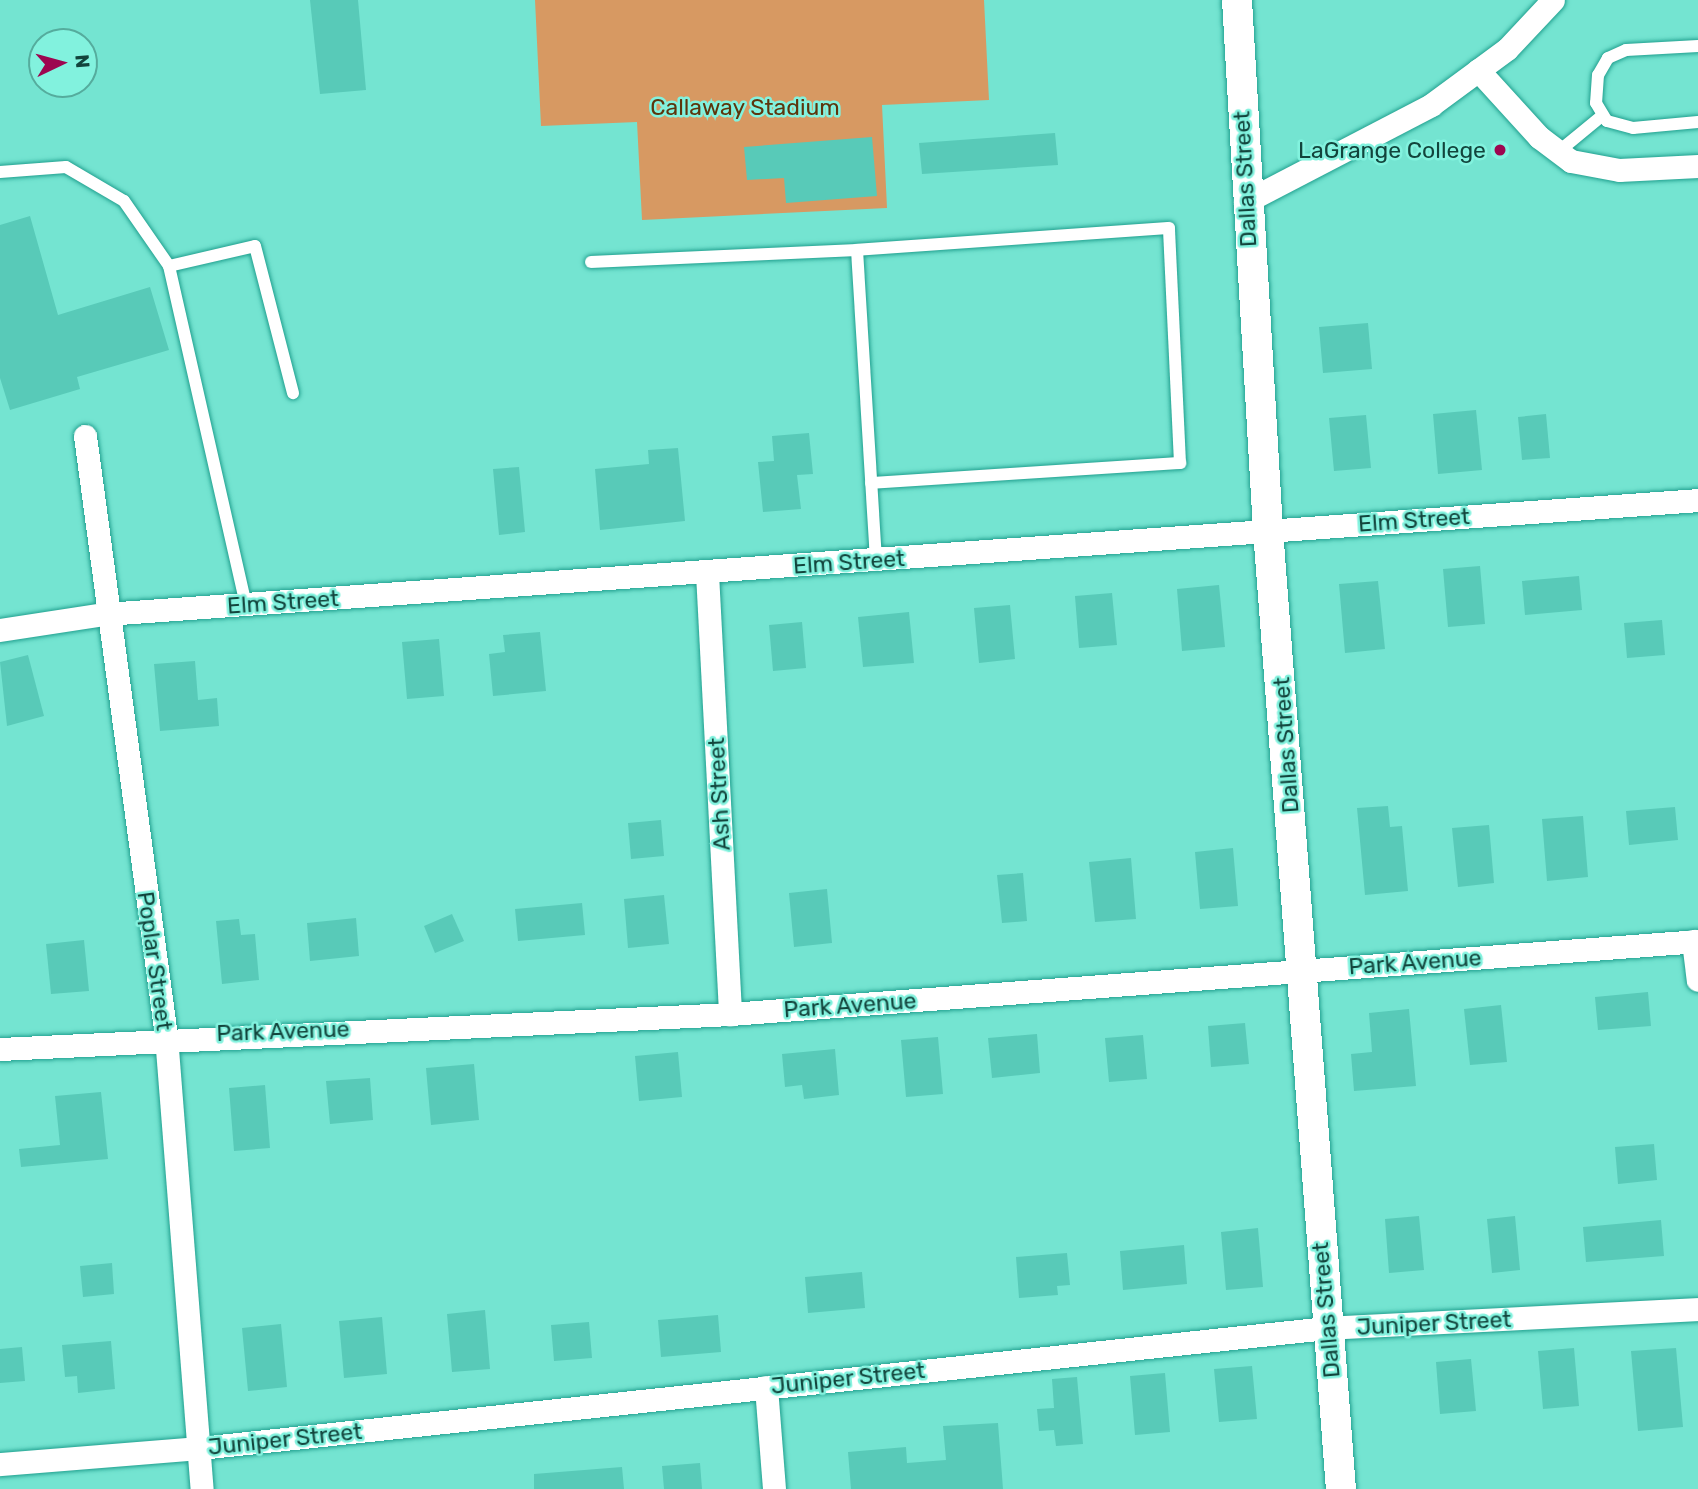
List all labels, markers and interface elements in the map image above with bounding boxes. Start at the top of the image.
north arrow [28,28,98,98]
text: N [70,53,94,69]
park label: Callaway Stadium [650,93,840,121]
street label: Dallas Street [1228,110,1262,248]
place label: LaGrange College [1298,136,1486,164]
marker: LaGrange College [1492,142,1508,158]
street label: Elm Street [1357,502,1471,538]
street label: Elm Street [792,544,906,580]
street label: Elm Street [226,584,340,620]
street label: Dallas Street [1267,676,1305,814]
street label: Ash Street [702,737,736,851]
street label: Poplar Street [132,889,178,1033]
street label: Park Avenue [1347,944,1483,980]
street label: Park Avenue [782,987,918,1023]
street label: Park Avenue [216,1015,350,1047]
street label: Dallas Street [1306,1241,1346,1379]
street label: Juniper Street [1356,1305,1512,1341]
street label: Juniper Street [769,1356,927,1400]
street label: Juniper Street [206,1417,364,1461]

